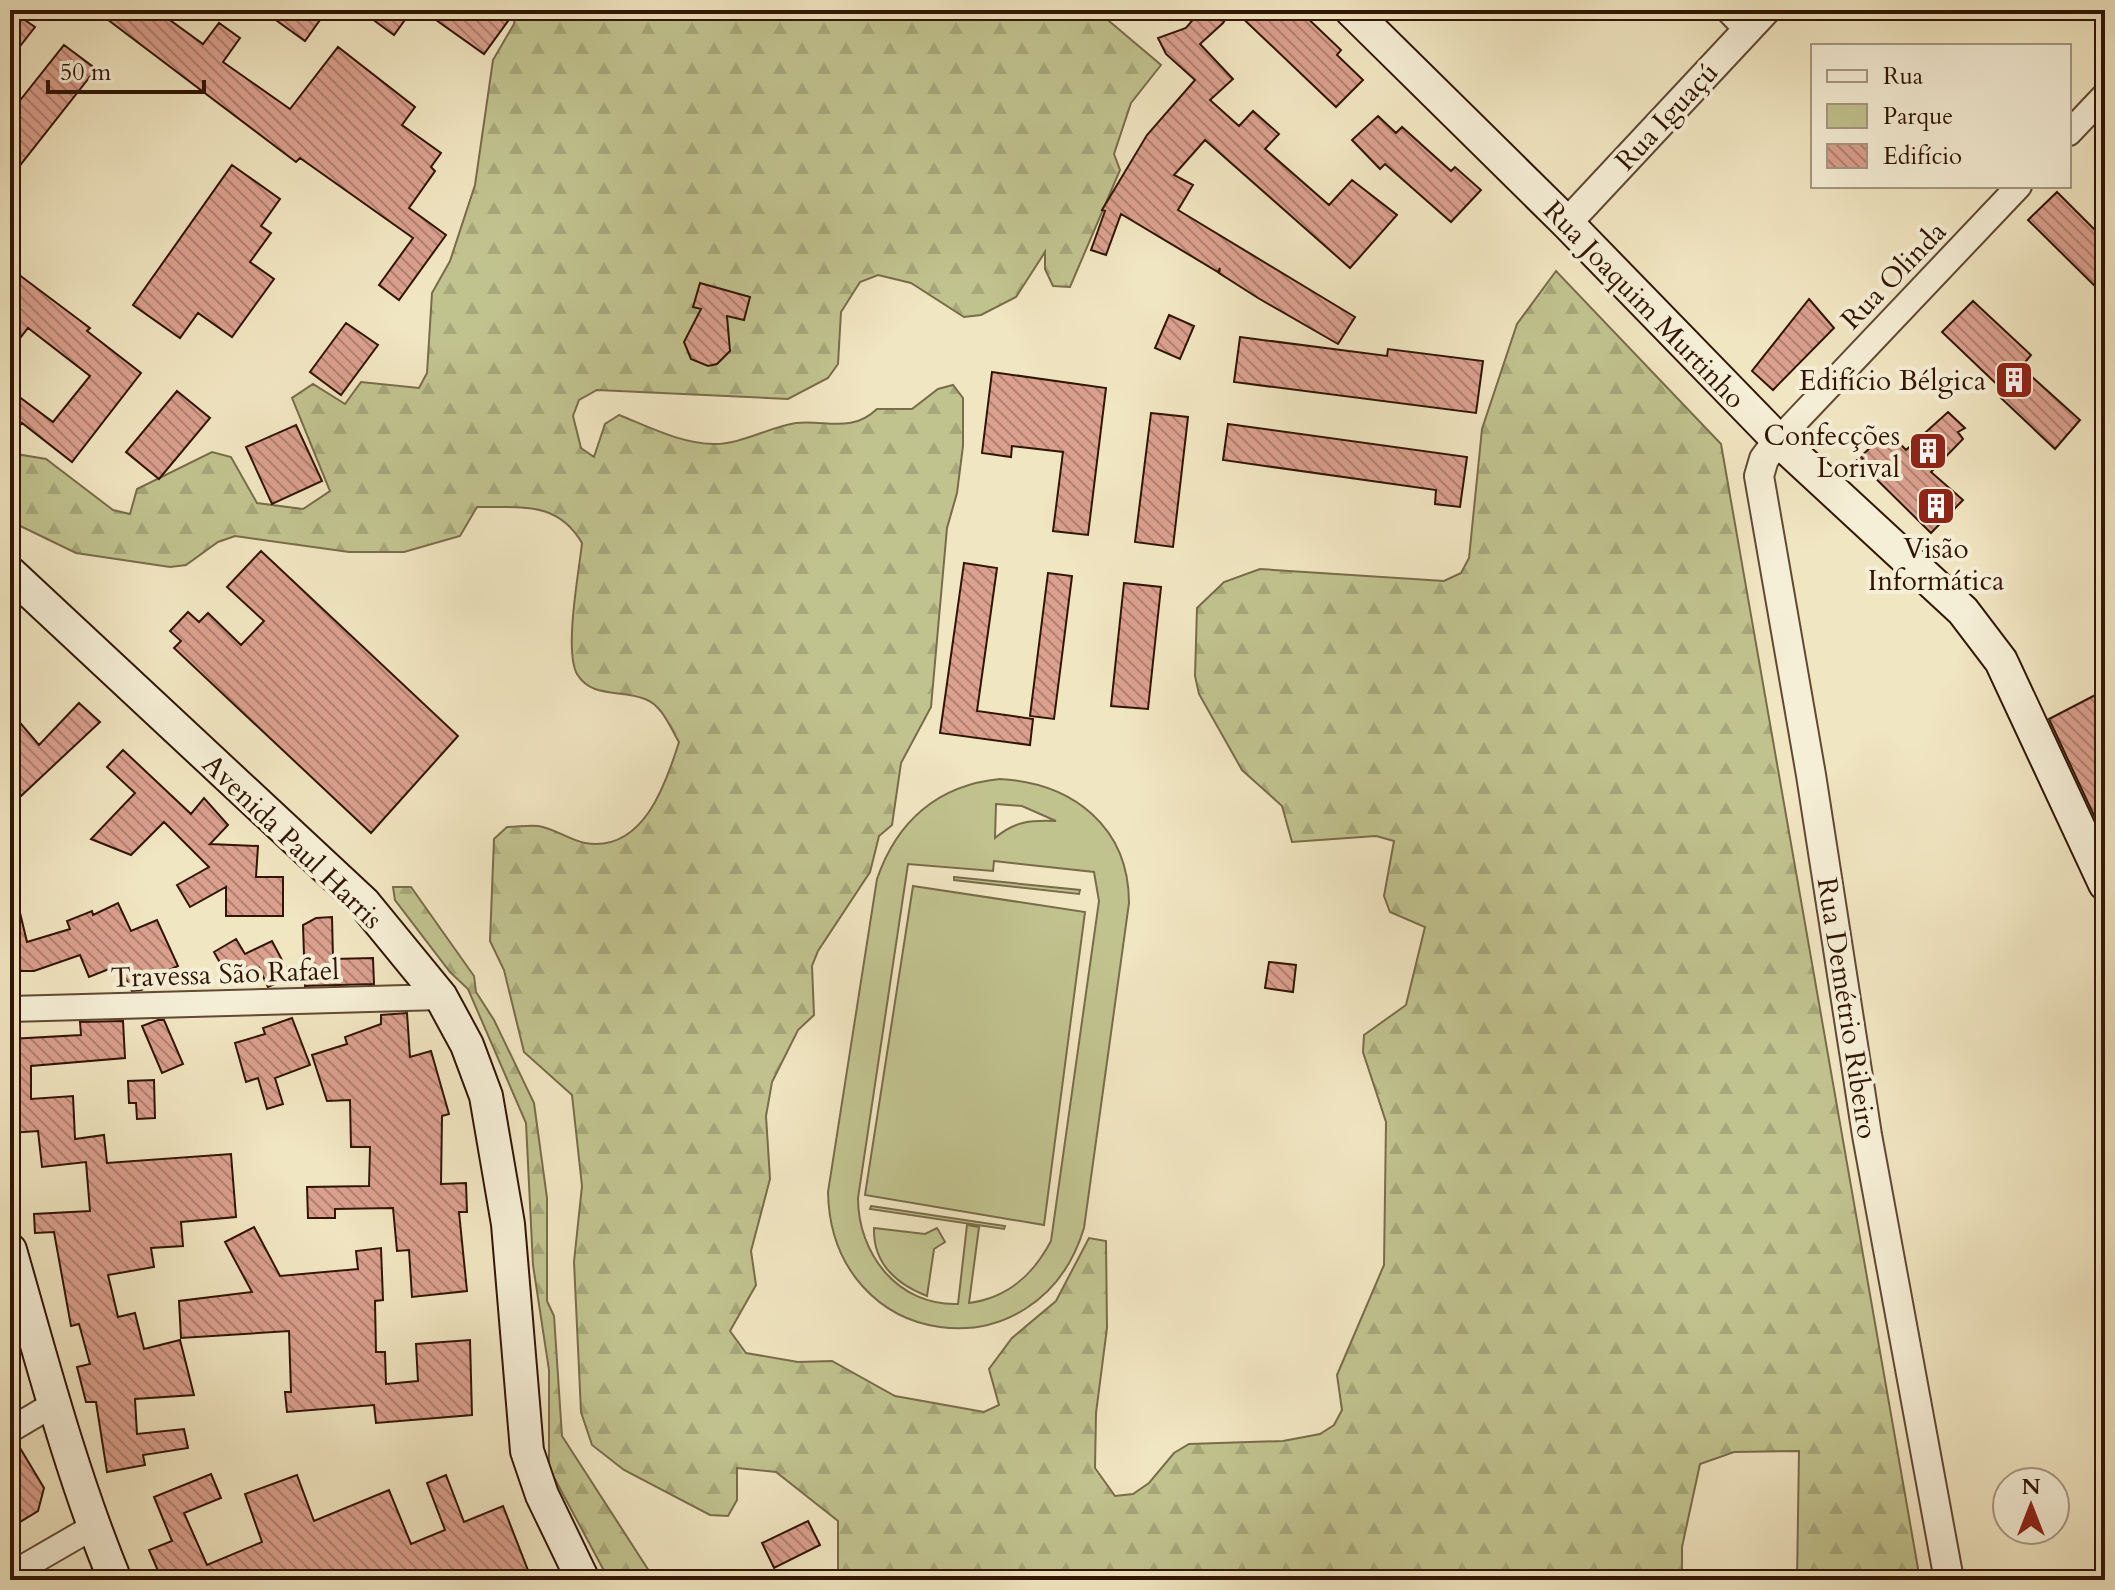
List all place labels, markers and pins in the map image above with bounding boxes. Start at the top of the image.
building icon: Edifício Bélgica [1993,359,2035,401]
place label: Edifício Bélgica [1799,362,1986,400]
place label: Confecções Lorival [1764,417,1900,487]
building icon: Confecções Lorival [1907,430,1949,472]
building icon: Visão Informática [1915,485,1957,527]
place label: Visão Informática [1868,530,2004,600]

